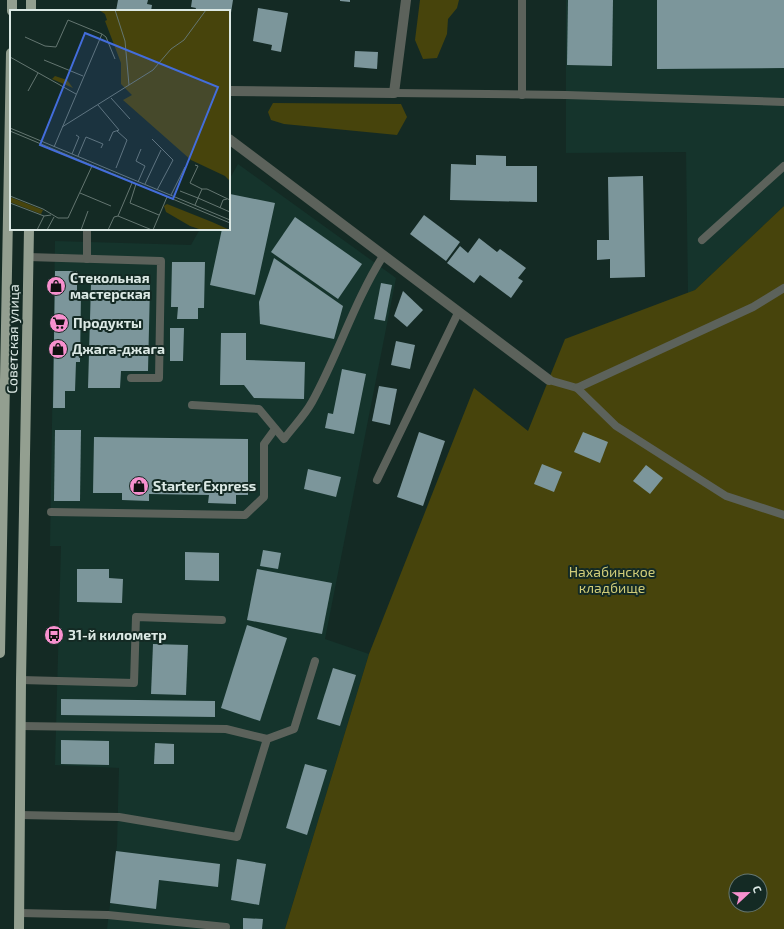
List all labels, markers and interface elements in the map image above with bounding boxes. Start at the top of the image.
inset map [10,10,230,230]
place label: Стекольная мастерская [70,269,151,302]
shop icon: Стекольная мастерская [45,275,67,297]
street label: Советская улица [3,284,22,394]
supermarket icon: Продукты [48,312,70,334]
place label: Продукты [73,314,142,331]
shop icon: Джага-джага [47,338,69,360]
place label: Джага-джага [72,340,165,357]
shop icon: Starter Express [128,475,150,497]
place label: Starter Express [153,477,256,494]
park label: Нахабинское кладбище [569,563,655,596]
bus stop icon: 31-й километр [43,624,65,646]
place label: 31-й километр [68,626,167,643]
north arrow [728,873,768,913]
text: С [750,884,765,895]

